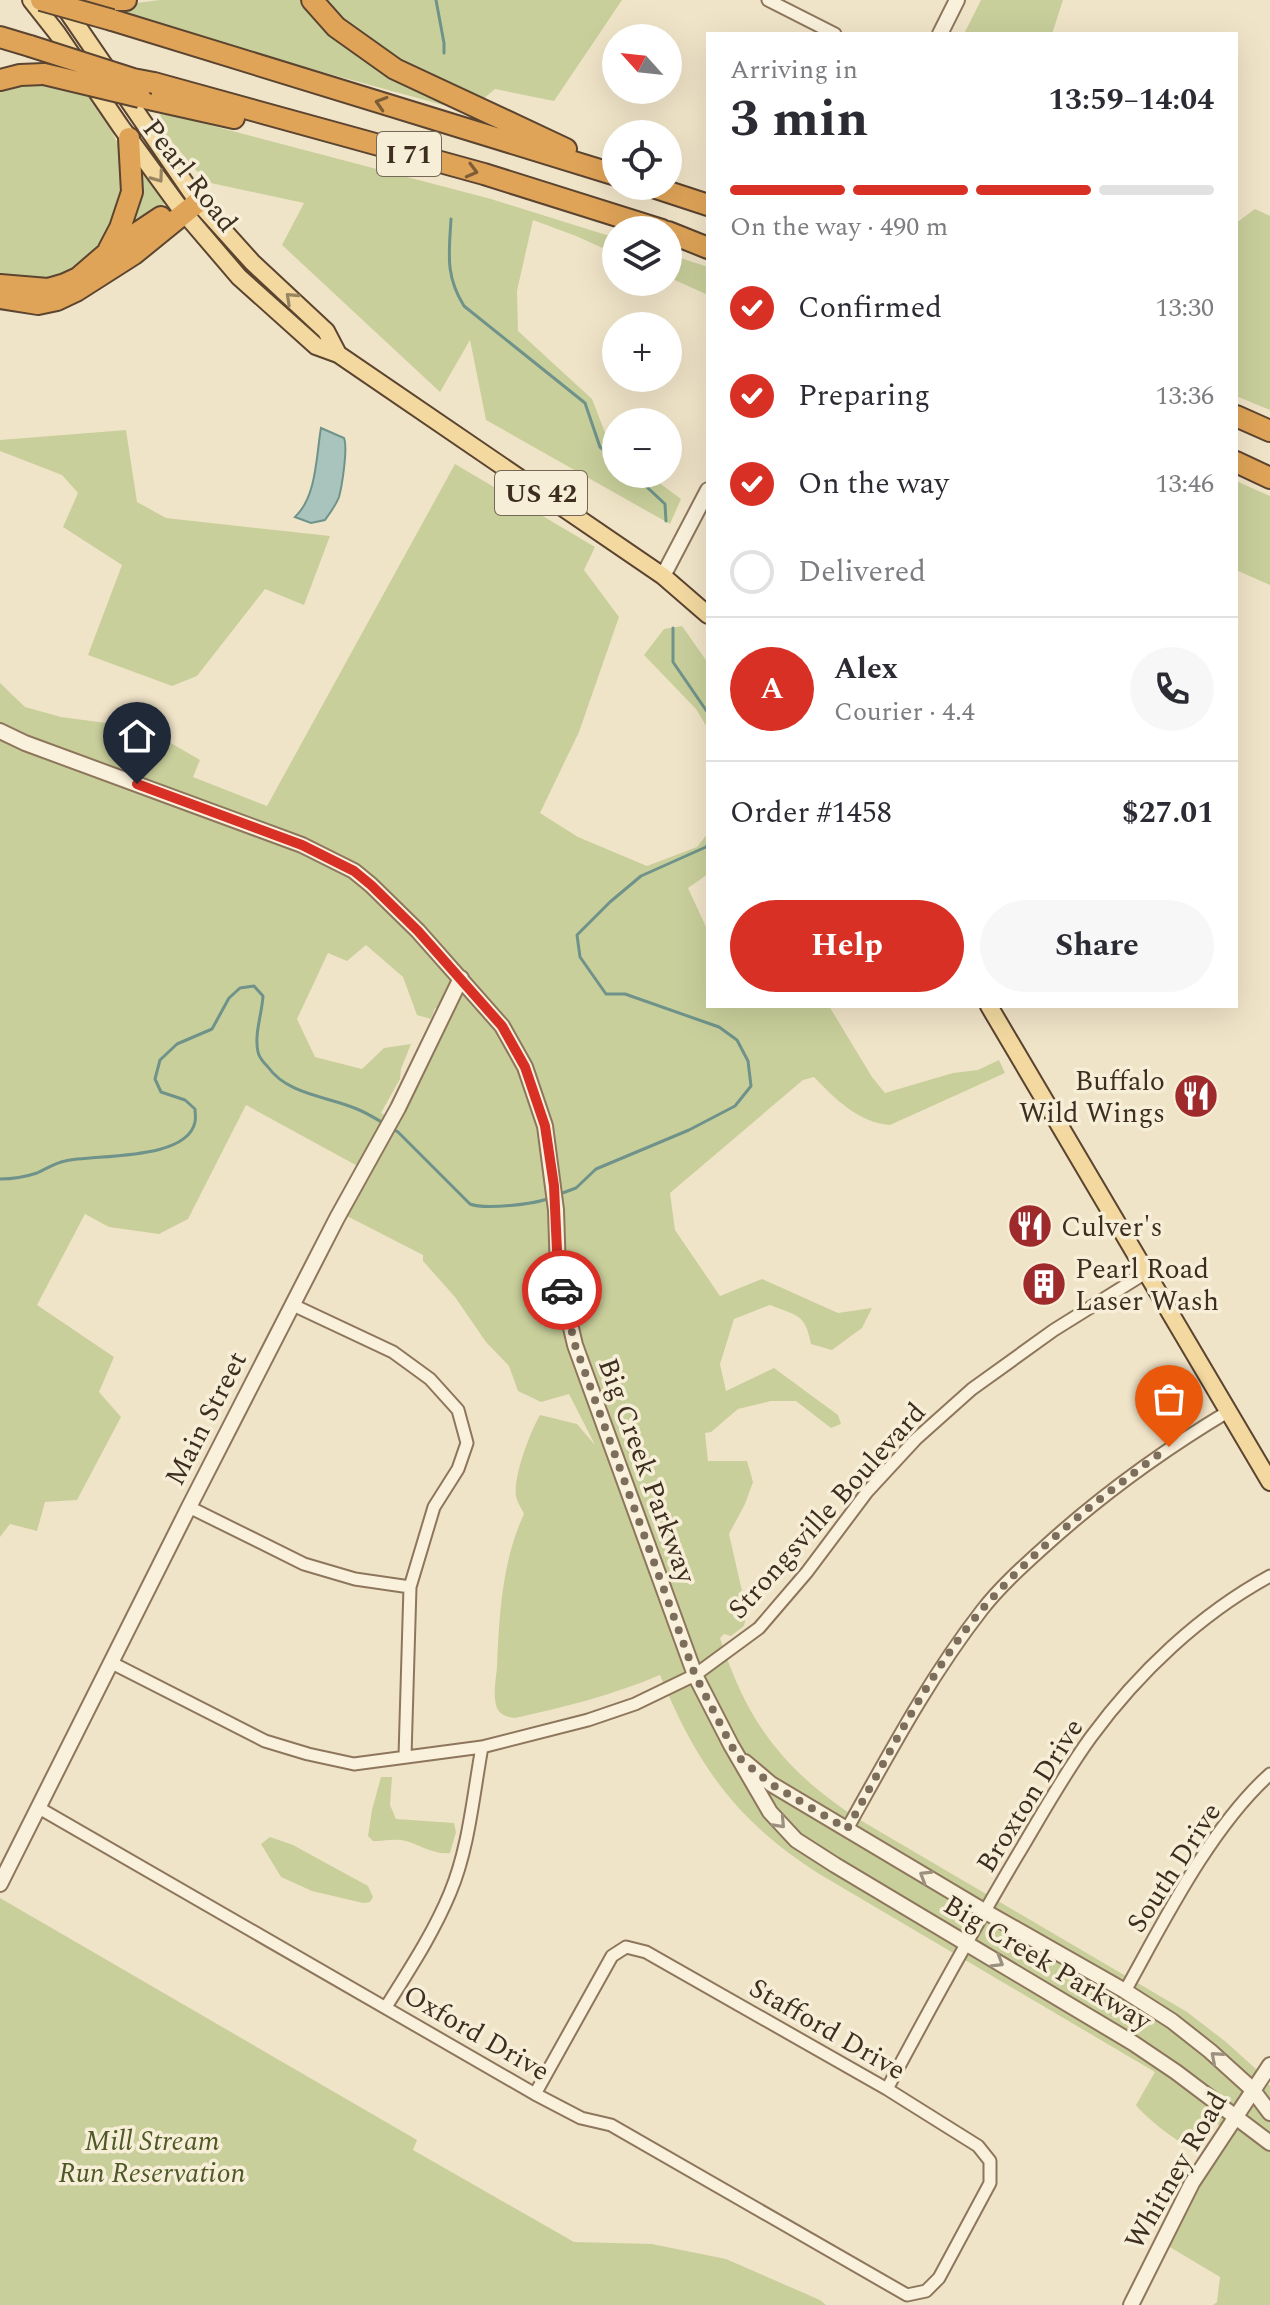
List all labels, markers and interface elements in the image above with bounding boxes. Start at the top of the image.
north arrow [602,24,682,104]
map controls [602,24,682,488]
text: Arriving in [730,50,858,90]
text: 13:59–14:04 [1048,77,1214,123]
text: 3 min [730,80,868,159]
one-way arrow [374,96,388,112]
street label: Pearl Road [132,110,248,242]
button: locate [602,120,682,200]
road number: I 71 [377,132,441,176]
one-way arrow [465,161,479,178]
one-way arrow [148,168,162,183]
text: On the way · 490 m [730,207,948,247]
button: layers [602,216,682,296]
text: Confirmed [798,285,942,331]
icon: check [730,286,774,330]
text: 13:30 [1155,288,1214,328]
one-way arrow [286,293,300,307]
button: + [602,312,682,392]
text: Preparing [798,373,930,419]
icon: check [730,374,774,418]
text: 13:36 [1155,376,1214,416]
button: − [602,408,682,488]
text: On the way [798,461,949,507]
icon: check [730,462,774,506]
text: 13:46 [1155,464,1214,504]
road number: US 42 [495,471,587,515]
text: Delivered [798,549,926,595]
text: Alex [834,646,898,692]
button: phone [1130,647,1214,731]
text: A [760,666,784,712]
text: Courier · 4.4 [834,692,975,732]
pin [103,702,171,784]
icon: home [115,714,159,758]
text: Order #1458 [730,790,892,836]
text: $27.01 [1122,790,1214,836]
button: Help [730,900,964,992]
button: Share [980,900,1214,992]
place label: Buffalo Wild Wings [1019,1060,1165,1135]
restaurant icon: Buffalo Wild Wings [1172,1072,1220,1120]
restaurant icon: Culver's [1006,1202,1054,1250]
place label: Culver's [1061,1206,1162,1249]
place label: Pearl Road Laser Wash [1075,1248,1219,1323]
courier [522,1250,602,1330]
building icon: Pearl Road Laser Wash [1020,1260,1068,1308]
icon: car [540,1268,584,1312]
street label: Main Street [154,1344,259,1494]
street label: Big Creek Parkway [586,1352,708,1590]
pin [1135,1365,1203,1447]
icon: bag [1147,1377,1191,1421]
street label: Strongsville Boulevard [718,1393,937,1629]
street label: Broxton Drive [966,1710,1095,1881]
street label: South Drive [1116,1794,1233,1942]
one-way arrow [770,1813,784,1828]
one-way arrow [919,1870,934,1885]
street label: Big Creek Parkway [935,1884,1161,2043]
one-way arrow [989,1952,1004,1968]
street label: Stafford Drive [741,1967,914,2092]
street label: Oxford Drive [395,1974,558,2093]
one-way arrow [1211,2052,1226,2067]
street label: Whitney Road [1114,2084,1239,2258]
park label: Mill Stream Run Reservation [59,2120,246,2195]

